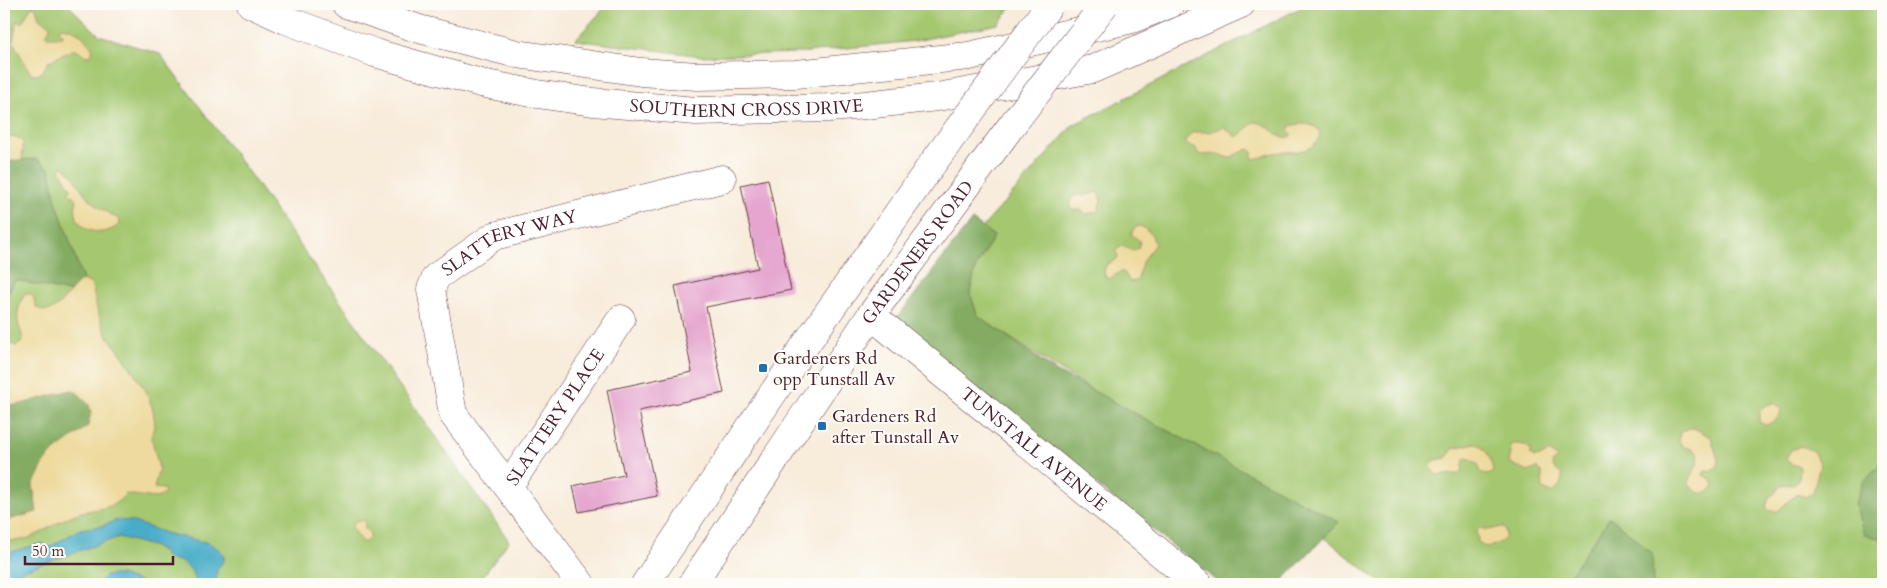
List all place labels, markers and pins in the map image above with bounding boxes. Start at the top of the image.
place label: Gardeners Rd opp Tunstall Av [773,346,896,392]
marker: Gardeners Rd opp Tunstall Av [757,362,769,374]
place label: Gardeners Rd after Tunstall Av [832,404,960,450]
marker: Gardeners Rd after Tunstall Av [816,420,828,432]

